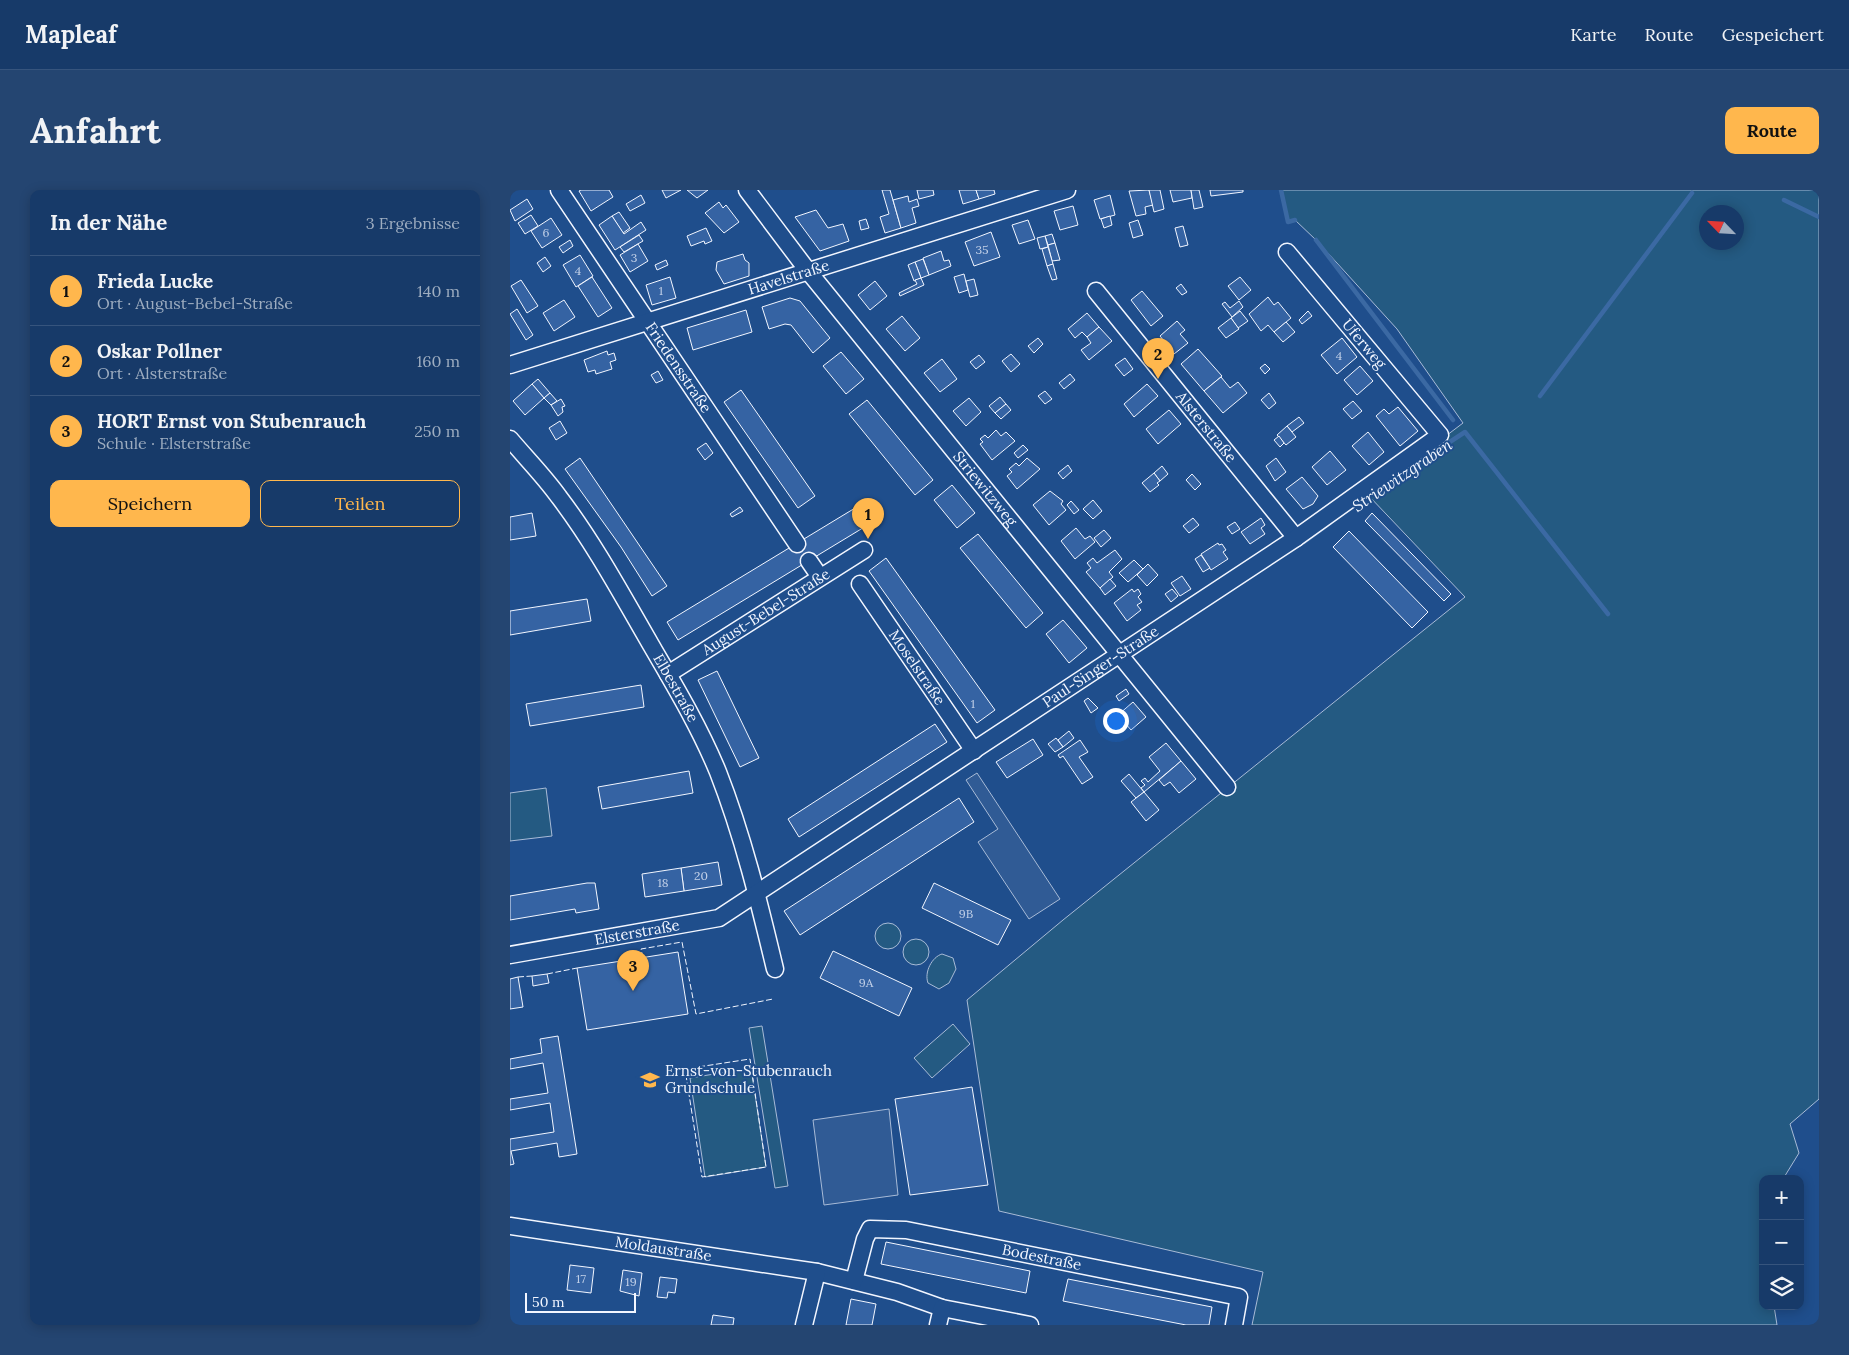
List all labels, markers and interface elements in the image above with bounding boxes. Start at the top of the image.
text: Mapleaf [25,19,117,50]
text: Karte [1570,23,1616,46]
text: Route [1644,23,1694,46]
text: Gespeichert [1722,23,1824,46]
button: Route [1725,107,1819,154]
text: Anfahrt [30,108,161,153]
north arrow [1699,205,1744,250]
text: In der Nähe [50,209,167,236]
text: 3 Ergebnisse [366,213,460,233]
house number: 6 [543,225,550,240]
house number: 35 [975,242,989,257]
house number: 3 [631,250,638,265]
street label: Havelstraße [745,255,831,299]
house number: 4 [575,263,582,278]
text: Frieda Lucke [97,269,213,293]
text: 1 [63,281,69,301]
text: 140 m [417,281,460,301]
house number: 1 [659,283,663,298]
text: Ort · August-Bebel-Straße [97,293,293,313]
street label: Uferweg [1338,315,1391,373]
street label: Friedensstraße [642,318,716,416]
pin: 2 [1142,338,1174,379]
text: Oskar Pollner [97,339,222,363]
house number: 4 [1336,348,1343,363]
text: 2 [62,351,70,371]
text: 160 m [416,351,460,371]
text: Ort · Alsterstraße [97,363,227,383]
street label: Alsterstraße [1171,386,1241,466]
text: HORT Ernst von Stubenrauch [97,409,366,433]
text: 3 [62,421,70,441]
text: 250 m [414,421,460,441]
text: Schule · Elsterstraße [97,433,251,453]
water label: Striewitzgraben [1348,434,1456,516]
street label: Striewitzweg [949,447,1022,530]
button: Speichern [50,480,250,527]
button: Teilen [260,480,460,527]
pin: 1 [852,498,884,539]
street label: August-Bebel-Straße [697,564,833,660]
street label: Paul-Singer-Straße [1038,621,1162,712]
street label: Moselstraße [885,626,950,708]
street label: Elbestraße [649,650,703,725]
house number: 1 [971,696,975,711]
your location [1103,708,1129,734]
house number: 20 [694,868,708,883]
house number: 18 [657,875,669,890]
house number: 9B [959,906,973,921]
street label: Elsterstraße [593,915,681,949]
pin: 3 [617,950,649,991]
house number: 9A [859,975,874,990]
place label: Ernst-von-Stubenrauch Grundschule [665,1061,832,1097]
school or university icon: Ernst-von-Stubenrauch Grundschule [639,1069,661,1091]
map controls [1759,1175,1804,1310]
button: + [1759,1175,1804,1220]
button: − [1759,1220,1804,1265]
street label: Moldaustraße [614,1232,713,1265]
street label: Bodestraße [1000,1240,1083,1274]
button: layers [1759,1265,1804,1310]
house number: 17 [576,1271,586,1286]
house number: 19 [625,1274,637,1289]
scale bar [525,1290,636,1313]
text: 50 m [532,1293,565,1311]

